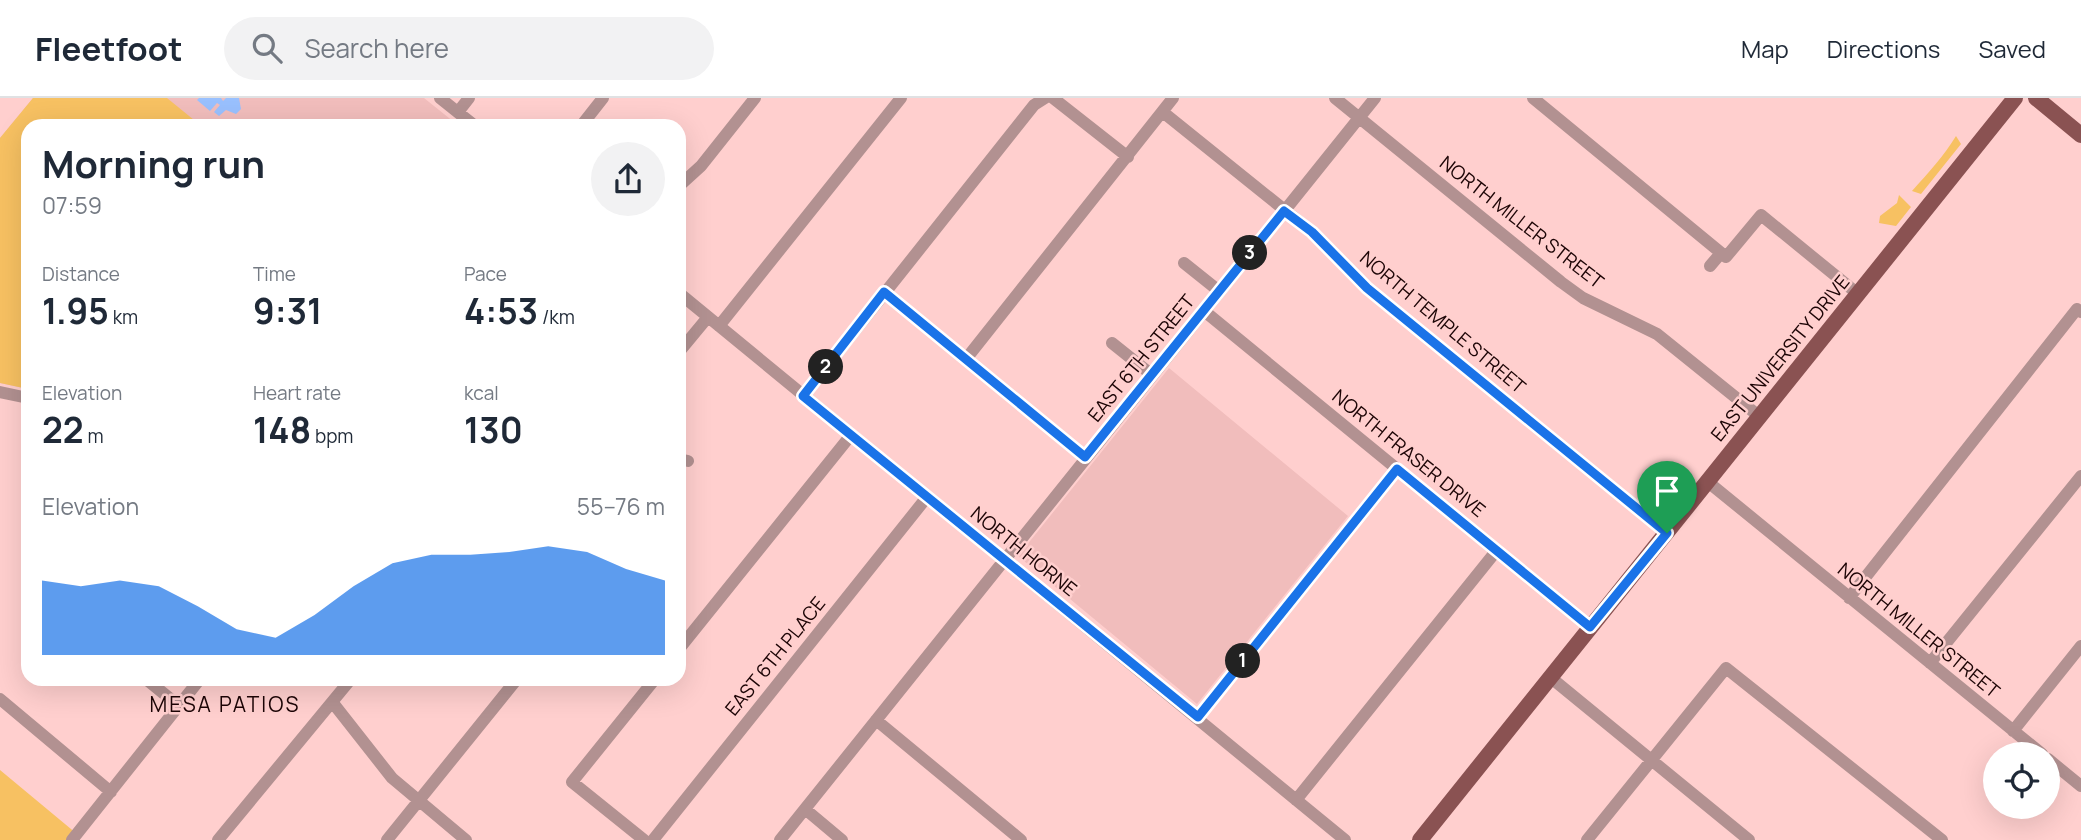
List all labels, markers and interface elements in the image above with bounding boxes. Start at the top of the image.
search box [224,17,714,80]
text: Fleetfoot [35,26,182,71]
icon: search [248,29,286,67]
text: Search here [304,30,449,66]
text: Map [1741,32,1789,65]
text: Directions [1827,32,1940,65]
text: Saved [1978,32,2046,65]
text: Morning run [42,137,265,189]
button: share [591,142,665,216]
street label: NORTH MILLER STREET [1435,150,1610,295]
text: 07:59 [42,189,102,221]
pin: 3 [1232,236,1268,270]
text: 3 [1244,239,1255,265]
street label: NORTH TEMPLE STREET [1355,245,1532,399]
text: Distance [42,261,120,287]
text: Time [253,261,296,287]
text: Pace [464,261,507,287]
street label: EAST UNIVERSITY DRIVE [1705,269,1855,447]
text: 1.95 [42,287,109,335]
text: 9:31 [253,287,322,335]
text: 4:53 [464,287,538,335]
street label: EAST 6TH STREET [1082,288,1201,427]
text: km [109,304,138,330]
text: /km [538,304,575,330]
pin: 2 [808,350,844,384]
text: 2 [820,353,831,379]
text: Elevation [42,380,122,406]
text: Heart rate [253,380,341,406]
text: kcal [464,380,499,406]
street label: NORTH FRASER DRIVE [1327,383,1491,523]
text: 22 [42,406,84,454]
text: 148 [253,406,311,454]
text: 130 [464,406,523,454]
text: m [84,423,104,449]
text: bpm [311,423,354,449]
pin [1637,461,1697,533]
icon: arrive [1648,472,1686,510]
text: Elevation [42,490,139,522]
text: 55–76 m [577,490,665,522]
street label: NORTH HORNE [966,500,1082,602]
street label: NORTH MILLER STREET [1833,557,2006,704]
street label: EAST 6TH PLACE [719,591,831,721]
pin: 1 [1226,644,1260,678]
text: 1 [1238,647,1247,673]
district label: MESA PATIOS [150,690,300,718]
map controls [1983,742,2060,819]
button: locate [1983,742,2060,819]

